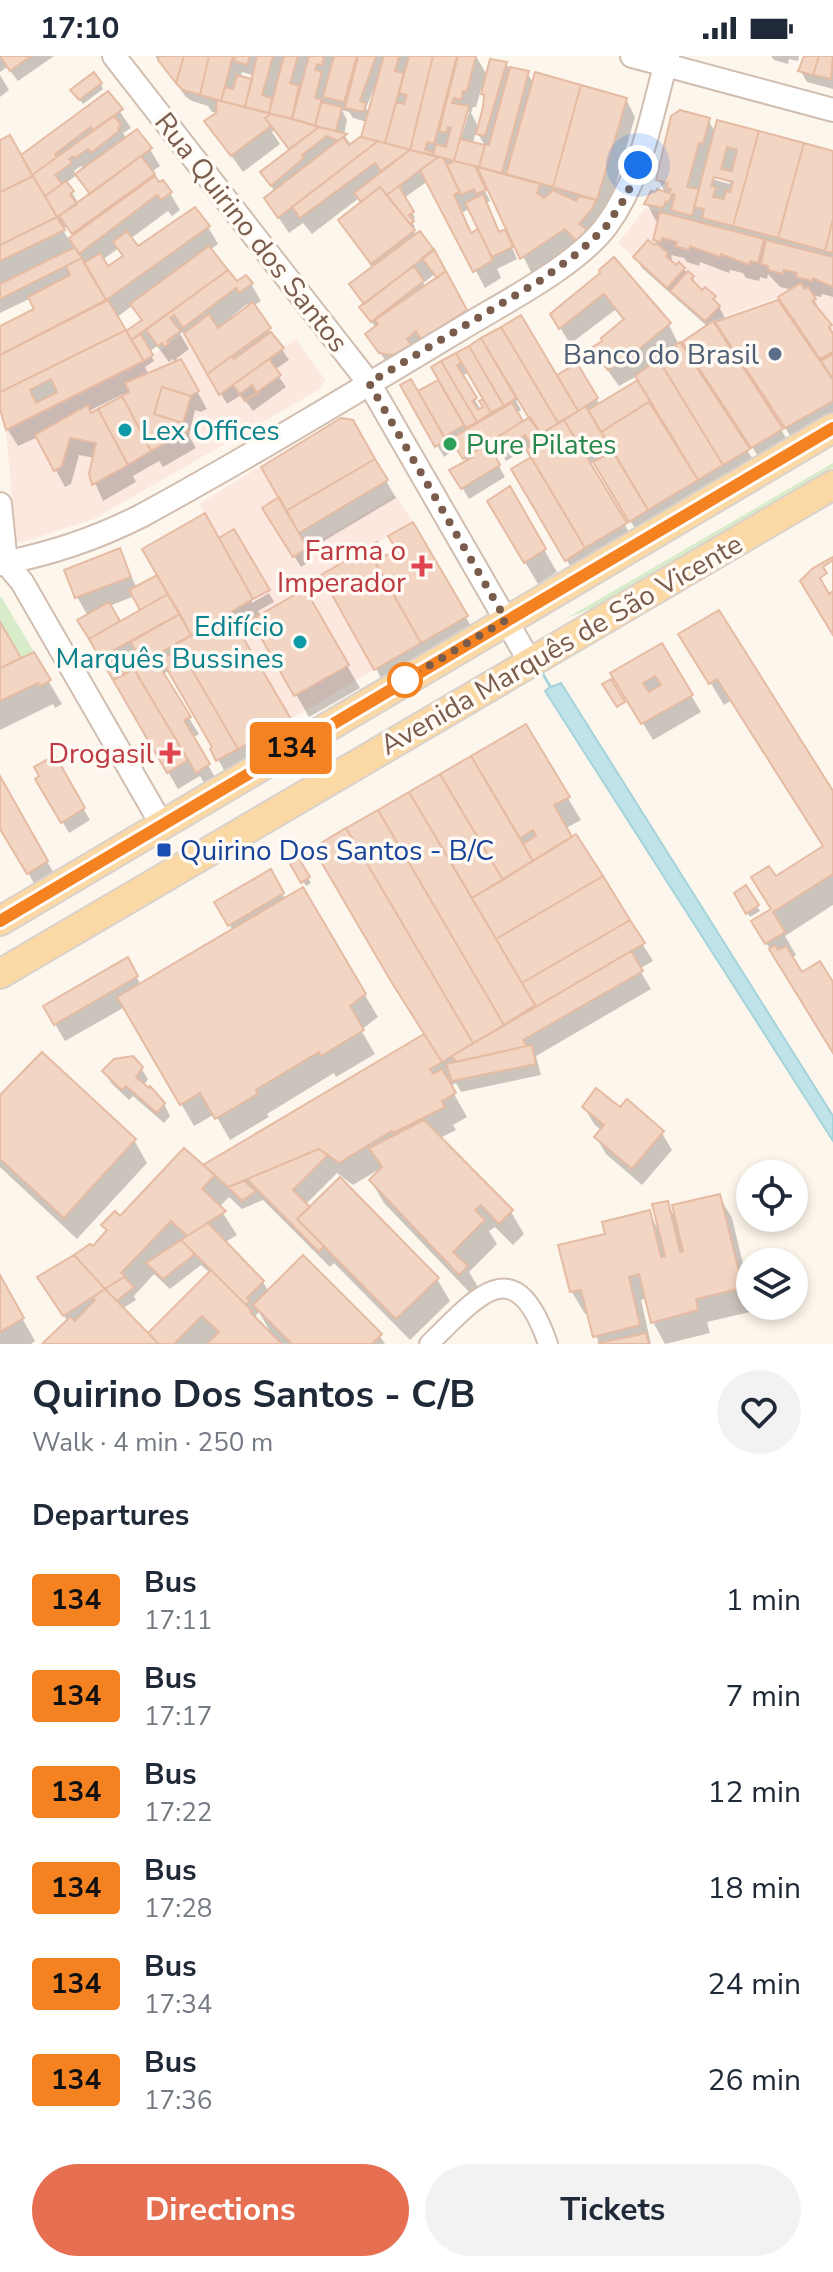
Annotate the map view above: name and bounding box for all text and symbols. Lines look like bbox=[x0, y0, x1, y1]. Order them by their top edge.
text: 17:10 bbox=[40, 8, 119, 49]
street label: Rua Quirino dos Santos bbox=[146, 105, 357, 360]
your location bbox=[618, 145, 658, 185]
place label: Banco do Brasil bbox=[563, 336, 760, 374]
marker: Banco do Brasil bbox=[766, 345, 784, 363]
place label: Lex Offices bbox=[141, 412, 280, 450]
marker: Lex Offices bbox=[116, 421, 134, 439]
place label: Pure Pilates bbox=[466, 426, 617, 464]
marker: Pure Pilates bbox=[441, 435, 459, 453]
street label: Avenida Marquês de São Vicente bbox=[373, 525, 750, 765]
place label: Farma o Imperador bbox=[277, 532, 406, 602]
marker: Farma o Imperador bbox=[413, 557, 431, 575]
place label: Edifício Marquês Bussines bbox=[55, 608, 284, 678]
marker: Edifício Marquês Bussines bbox=[291, 633, 309, 651]
unlabelled marker bbox=[388, 663, 422, 697]
line badge: 134 bbox=[245, 722, 337, 774]
text: 134 bbox=[266, 729, 316, 767]
place label: Drogasil bbox=[48, 735, 155, 773]
marker: Drogasil bbox=[161, 744, 179, 762]
place label: Quirino Dos Santos - B/C bbox=[180, 832, 494, 870]
marker: Quirino Dos Santos - B/C bbox=[155, 841, 173, 859]
map controls bbox=[736, 1160, 808, 1320]
button: locate bbox=[736, 1160, 808, 1232]
button: layers bbox=[736, 1248, 808, 1320]
text: Quirino Dos Santos - C/B bbox=[32, 1369, 476, 1420]
button: heart bbox=[717, 1370, 801, 1454]
text: Walk · 4 min · 250 m bbox=[32, 1425, 273, 1460]
text: Departures bbox=[32, 1495, 189, 1536]
text: Bus bbox=[144, 1562, 197, 1603]
text: 1 min bbox=[726, 1580, 801, 1621]
text: 134 bbox=[51, 1581, 101, 1619]
text: 17:11 bbox=[144, 1603, 212, 1638]
text: Bus bbox=[144, 1658, 197, 1699]
text: 7 min bbox=[726, 1676, 801, 1717]
text: 134 bbox=[51, 1677, 101, 1715]
text: 17:17 bbox=[144, 1699, 212, 1734]
text: Bus bbox=[144, 1754, 197, 1795]
text: 12 min bbox=[708, 1772, 801, 1813]
text: 134 bbox=[51, 1773, 101, 1811]
text: 17:22 bbox=[144, 1795, 212, 1830]
text: Bus bbox=[144, 1850, 197, 1891]
text: 18 min bbox=[708, 1868, 801, 1909]
text: 134 bbox=[51, 1869, 101, 1907]
text: 17:28 bbox=[144, 1891, 212, 1926]
text: Bus bbox=[144, 1946, 197, 1987]
text: 24 min bbox=[708, 1964, 801, 2005]
text: 134 bbox=[51, 1965, 101, 2003]
text: 17:34 bbox=[144, 1987, 212, 2022]
text: Bus bbox=[144, 2042, 197, 2083]
text: 26 min bbox=[708, 2060, 801, 2101]
text: 134 bbox=[51, 2061, 101, 2099]
text: 17:36 bbox=[144, 2083, 212, 2118]
button: Directions bbox=[32, 2164, 409, 2256]
button: Tickets bbox=[425, 2164, 801, 2256]

